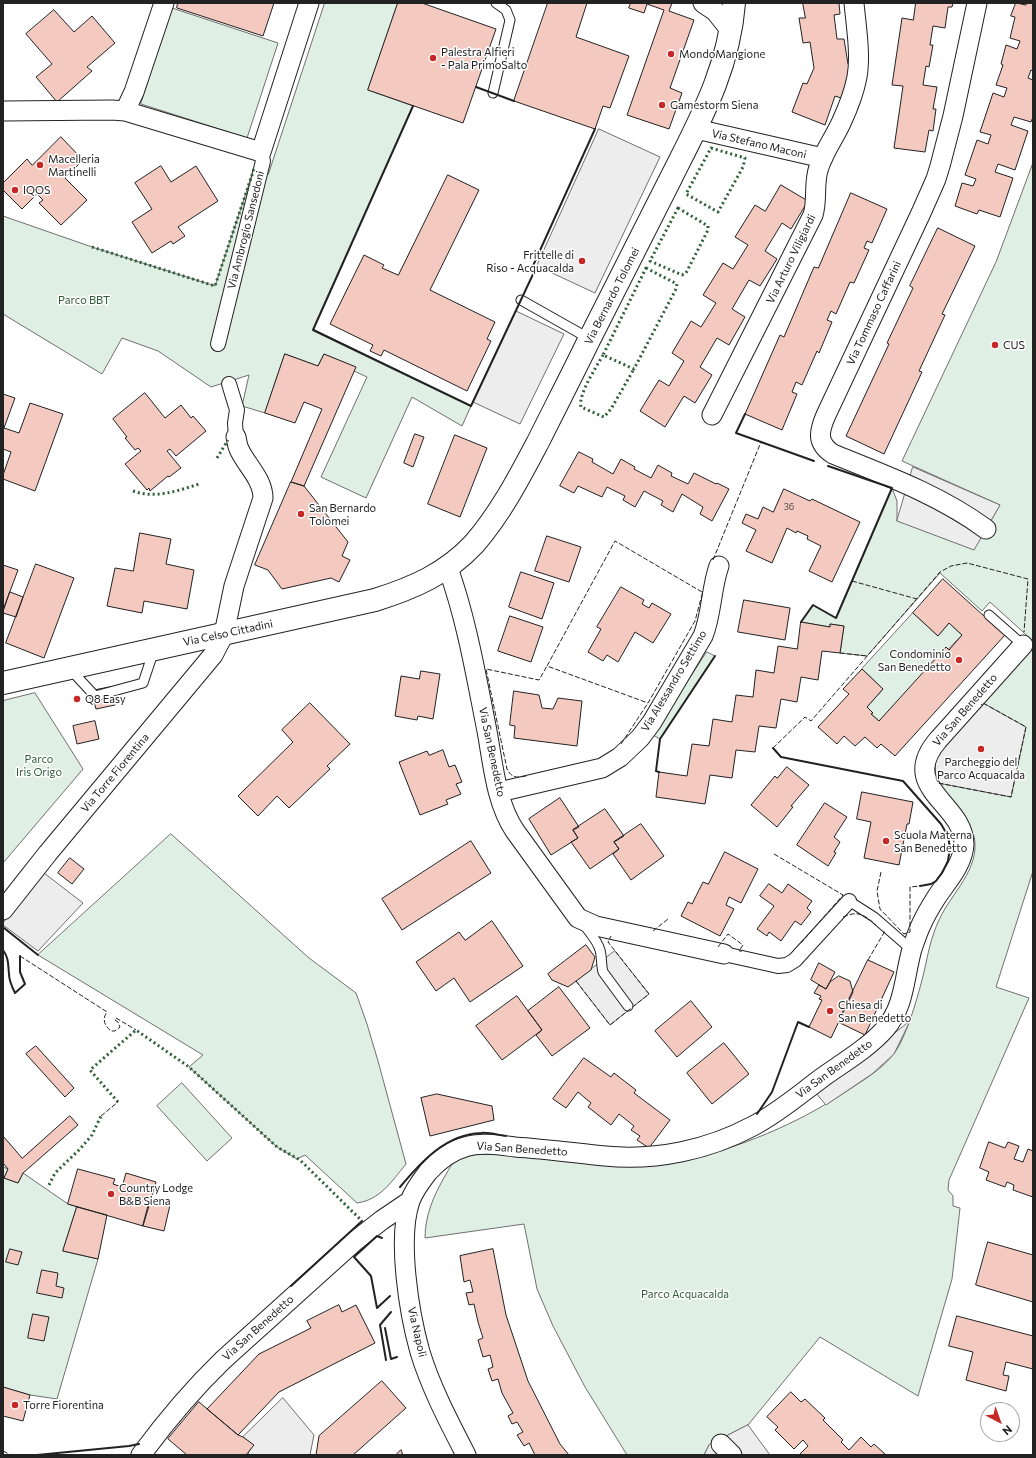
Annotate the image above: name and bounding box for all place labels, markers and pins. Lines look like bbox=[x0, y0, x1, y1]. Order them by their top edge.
place label: Palestra Alfieri - Pala PrimoSalto bbox=[441, 45, 527, 71]
place label: MondoMangione bbox=[679, 47, 765, 61]
marker: MondoMangione bbox=[666, 49, 676, 59]
marker: Palestra Alfieri - Pala PrimoSalto bbox=[428, 53, 438, 63]
place label: Gamestorm Siena bbox=[670, 98, 758, 112]
marker: Gamestorm Siena bbox=[657, 100, 667, 110]
place label: Macelleria Martinelli bbox=[48, 152, 100, 178]
marker: Macelleria Martinelli bbox=[35, 160, 45, 170]
place label: IQOS bbox=[23, 183, 50, 197]
marker: IQOS bbox=[10, 185, 20, 195]
place label: Frittelle di Riso - Acquacalda bbox=[486, 248, 574, 274]
marker: Frittelle di Riso - Acquacalda bbox=[577, 256, 587, 266]
place label: CUS bbox=[1003, 338, 1025, 352]
marker: CUS bbox=[990, 340, 1000, 350]
place label: San Bernardo Tolomei bbox=[309, 501, 376, 527]
marker: San Bernardo Tolomei bbox=[296, 509, 306, 519]
place label: Condominio San Benedetto bbox=[878, 647, 951, 673]
marker: Condominio San Benedetto bbox=[954, 655, 964, 665]
place label: Q8 Easy bbox=[85, 692, 126, 706]
marker: Q8 Easy bbox=[72, 694, 82, 704]
marker: Parcheggio del Parco Acquacalda bbox=[976, 744, 986, 754]
place label: Parcheggio del Parco Acquacalda bbox=[937, 755, 1025, 781]
place label: Scuola Materna San Benedetto bbox=[894, 828, 972, 854]
marker: Scuola Materna San Benedetto bbox=[881, 836, 891, 846]
place label: Chiesa di San Benedetto bbox=[838, 998, 911, 1024]
marker: Chiesa di San Benedetto bbox=[825, 1006, 835, 1016]
place label: Country Lodge B&B Siena bbox=[119, 1181, 193, 1207]
marker: Country Lodge B&B Siena bbox=[106, 1189, 116, 1199]
place label: Torre Fiorentina bbox=[23, 1398, 104, 1412]
marker: Torre Fiorentina bbox=[10, 1400, 20, 1410]

